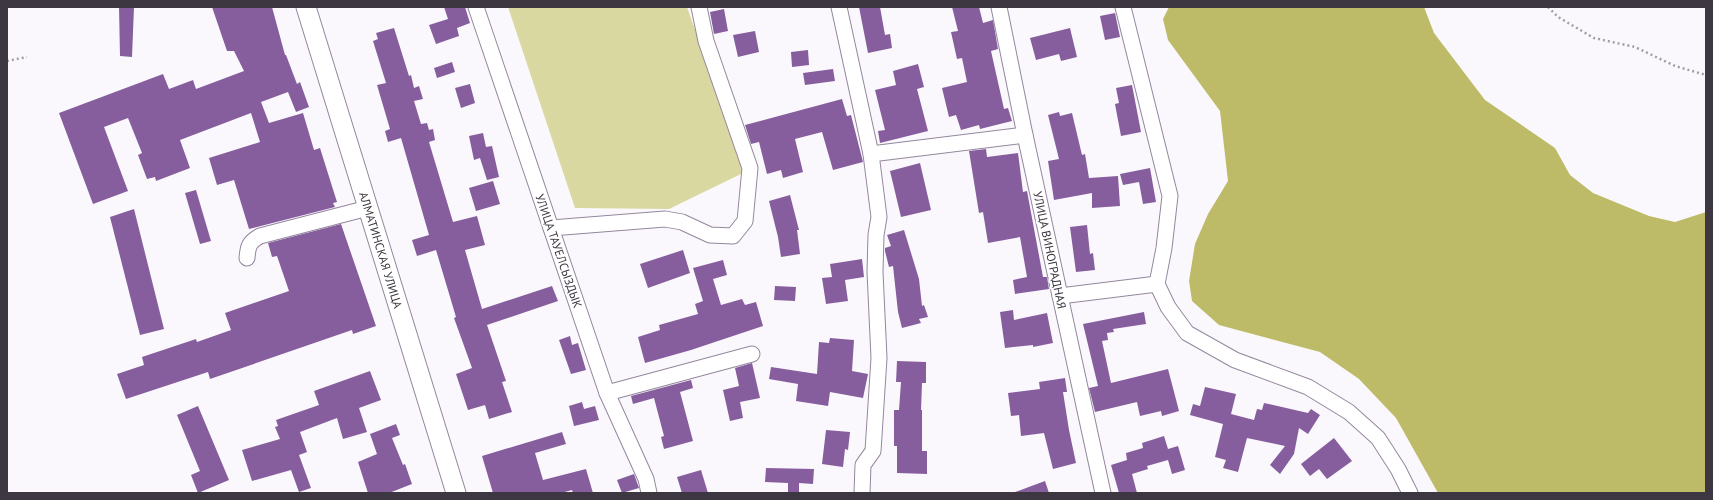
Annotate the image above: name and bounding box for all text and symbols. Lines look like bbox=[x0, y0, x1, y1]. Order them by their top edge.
street label: АЛМАТИНСКАЯ УЛИЦА bbox=[356, 190, 406, 310]
street label: УЛИЦА ВИНОГРАДНАЯ bbox=[1030, 190, 1070, 310]
street label: УЛИЦА ТАУЕЛСЫЗДЫК bbox=[532, 192, 586, 310]

